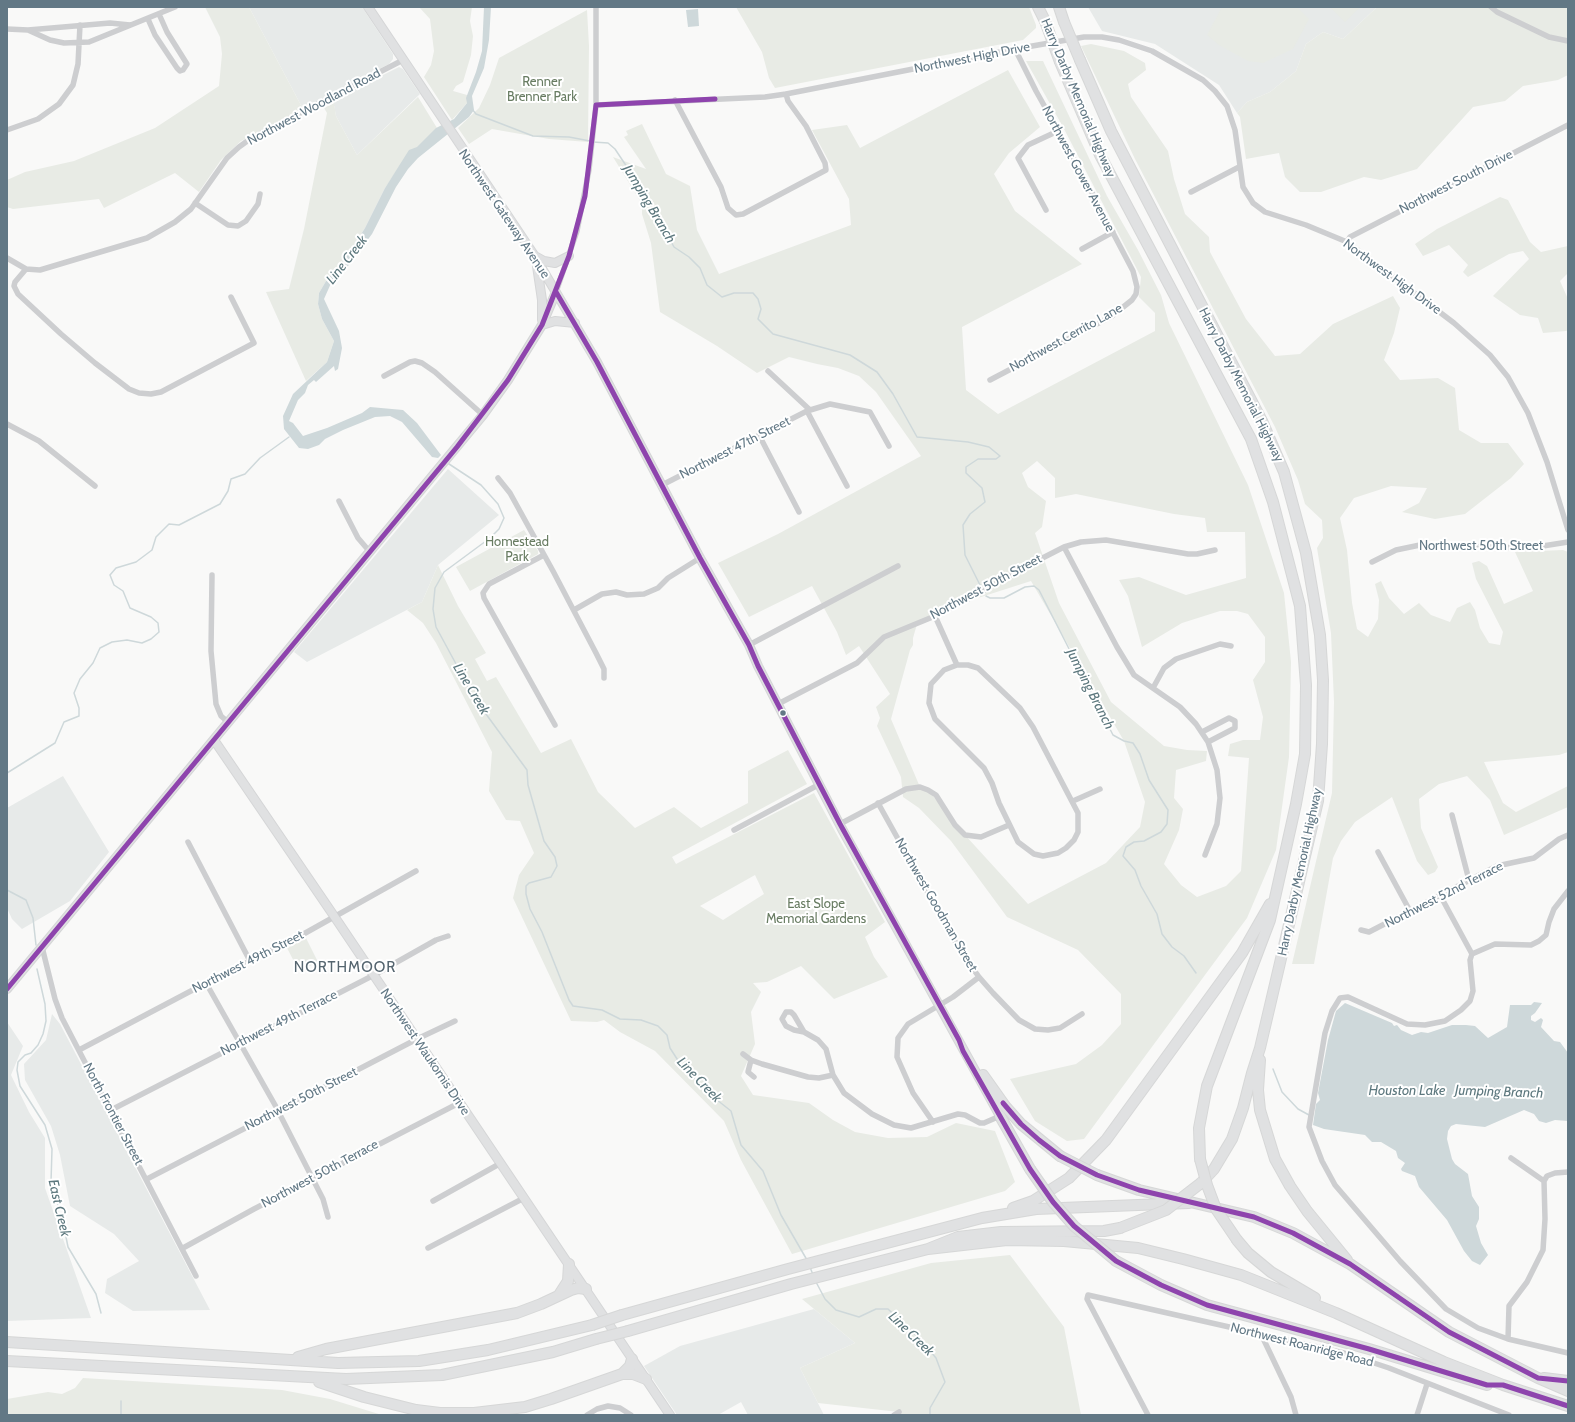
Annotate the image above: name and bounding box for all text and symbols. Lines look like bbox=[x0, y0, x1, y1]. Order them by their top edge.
street label: Harry Darby Memorial Highway bbox=[1037, 16, 1119, 180]
street label: Northwest High Drive bbox=[913, 39, 1031, 77]
street label: Northwest Woodland Road bbox=[245, 65, 383, 149]
park label: Renner Brenner Park bbox=[507, 74, 577, 105]
street label: Northwest Gower Avenue bbox=[1038, 103, 1118, 235]
street label: Northwest Gateway Avenue bbox=[455, 147, 553, 281]
street label: Northwest South Drive bbox=[1397, 147, 1515, 217]
water label: Jumping Branch bbox=[619, 162, 679, 246]
water label: Line Creek bbox=[323, 232, 371, 288]
street label: Northwest High Drive bbox=[1340, 236, 1444, 318]
street label: Northwest Cerrito Lane bbox=[1007, 300, 1125, 376]
street label: Harry Darby Memorial Highway bbox=[1195, 305, 1287, 465]
street label: Northwest 47th Street bbox=[677, 413, 793, 483]
park label: Homestead Park bbox=[485, 534, 549, 565]
street label: Northwest 50th Street bbox=[1419, 538, 1543, 554]
street label: Northwest 50th Street bbox=[928, 551, 1044, 623]
water label: Jumping Branch bbox=[1062, 646, 1118, 732]
water label: Line Creek bbox=[449, 660, 493, 718]
unlabelled marker bbox=[778, 708, 788, 718]
street label: Harry Darby Memorial Highway bbox=[1275, 787, 1325, 957]
street label: Northwest Goodman Street bbox=[891, 835, 981, 975]
street label: Northwest 52nd Terrace bbox=[1382, 858, 1506, 932]
park label: East Slope Memorial Gardens bbox=[766, 896, 866, 927]
street label: Northwest 49th Street bbox=[190, 927, 306, 997]
district label: NORTHMOOR bbox=[294, 959, 396, 977]
street label: Northwest Waukomis Drive bbox=[377, 986, 473, 1118]
street label: Northwest 49th Terrace bbox=[218, 987, 340, 1059]
water label: Line Creek bbox=[673, 1054, 725, 1106]
street label: North Frontier Street bbox=[80, 1060, 146, 1168]
street label: Northwest 50th Street bbox=[242, 1064, 360, 1134]
water label: Jumping Branch bbox=[1455, 1082, 1543, 1102]
water label: Houston Lake bbox=[1369, 1083, 1445, 1099]
street label: Northwest 50th Terrace bbox=[259, 1137, 381, 1211]
water label: East Creek bbox=[44, 1178, 74, 1238]
water label: Line Creek bbox=[885, 1308, 937, 1360]
street label: Northwest Roanridge Road bbox=[1229, 1320, 1375, 1370]

